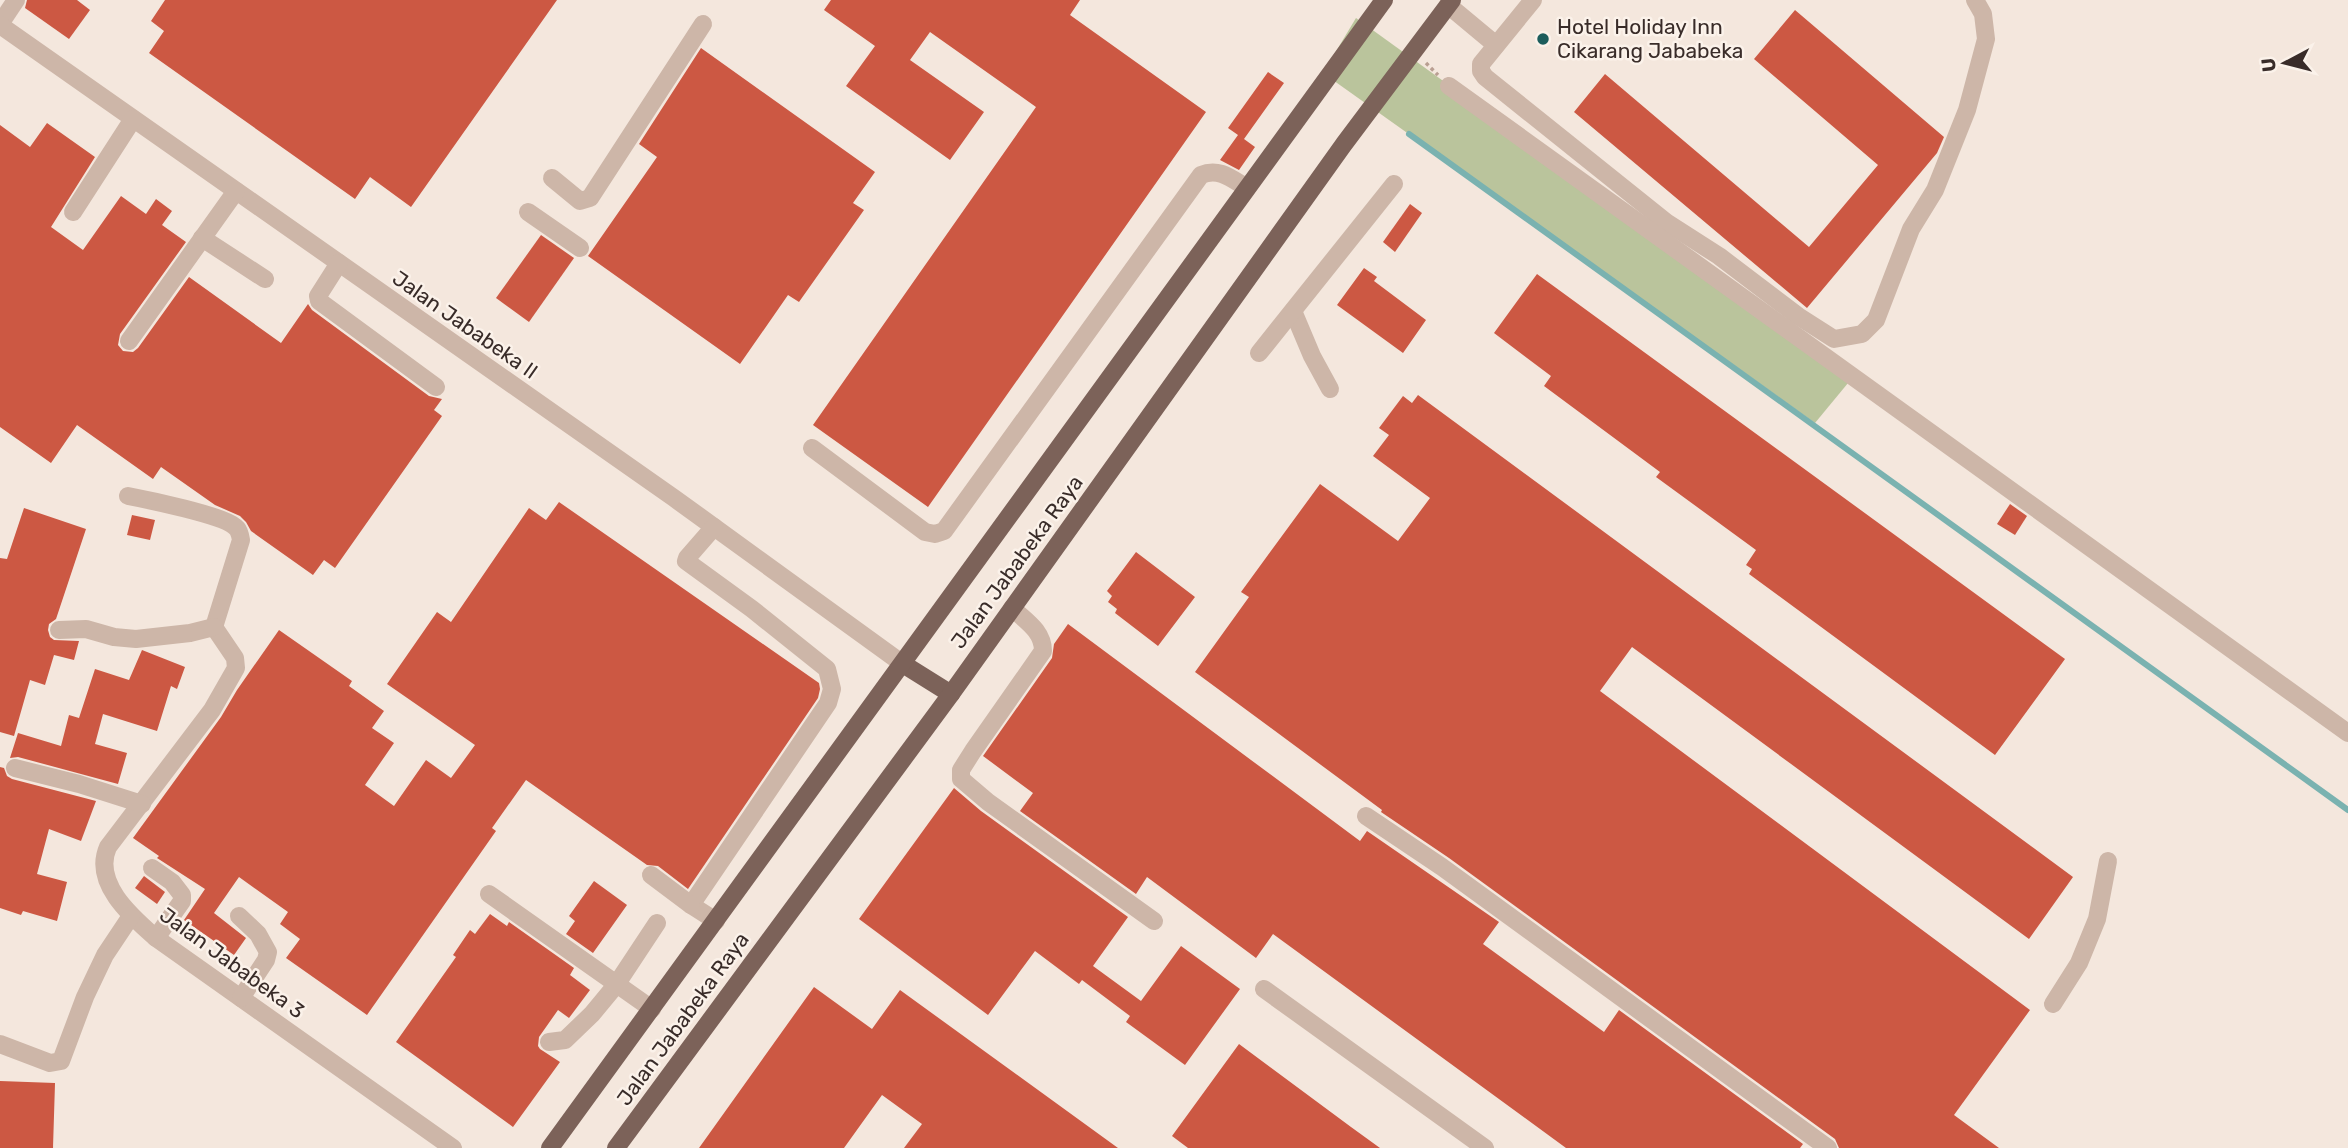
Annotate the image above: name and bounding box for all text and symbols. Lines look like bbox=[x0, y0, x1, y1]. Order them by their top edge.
place label: Hotel Holiday Inn Cikarang Jababeka bbox=[1557, 14, 1743, 63]
north arrow bbox=[2250, 28, 2320, 98]
marker: Hotel Holiday Inn Cikarang Jababeka bbox=[1535, 31, 1551, 47]
text: U bbox=[2256, 57, 2281, 73]
street label: Jalan Jababeka II bbox=[388, 265, 543, 384]
street label: Jalan Jababeka Raya bbox=[945, 470, 1088, 653]
street label: Jalan Jababeka 3 bbox=[155, 902, 309, 1023]
street label: Jalan Jababeka Raya bbox=[611, 927, 754, 1110]

